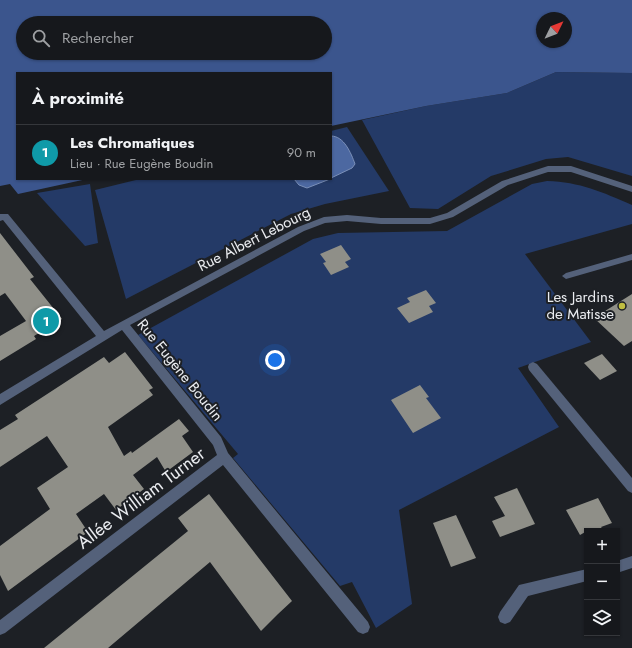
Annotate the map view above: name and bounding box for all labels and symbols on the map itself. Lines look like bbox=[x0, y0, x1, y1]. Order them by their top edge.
north arrow bbox=[536, 12, 572, 48]
street label: Rue Albert Lebourg bbox=[194, 201, 314, 277]
place label: Les Jardins de Matisse bbox=[547, 286, 614, 325]
marker: Les Jardins de Matisse bbox=[617, 301, 627, 311]
pin: 1 bbox=[33, 306, 59, 336]
street label: Rue Eugène Boudin bbox=[132, 314, 228, 426]
your location bbox=[265, 350, 285, 370]
street label: Allée William Turner bbox=[71, 440, 211, 555]

